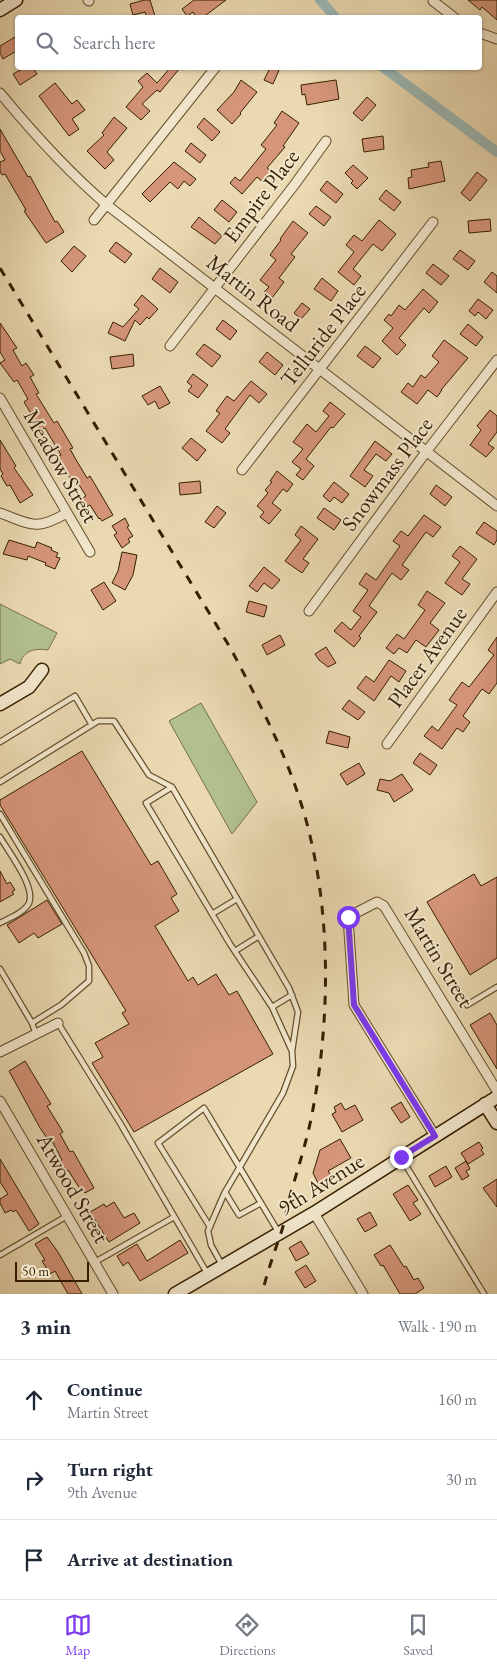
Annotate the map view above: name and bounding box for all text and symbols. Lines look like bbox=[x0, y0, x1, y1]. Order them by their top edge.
search box bbox=[15, 15, 482, 70]
icon: search bbox=[33, 29, 61, 57]
text: Search here bbox=[73, 30, 155, 55]
street label: Empire Place bbox=[216, 143, 306, 249]
street label: Martin Road bbox=[201, 248, 306, 339]
street label: Telluride Place bbox=[274, 277, 373, 393]
street label: Meadow Street bbox=[17, 404, 105, 528]
street label: Snowmass Place bbox=[335, 411, 440, 537]
street label: Placer Avenue bbox=[381, 600, 474, 713]
street label: Martin Street bbox=[398, 901, 480, 1013]
route start bbox=[337, 906, 360, 929]
street label: Atwood Street bbox=[29, 1127, 116, 1248]
street label: 9th Avenue bbox=[272, 1146, 370, 1222]
route end bbox=[390, 1146, 413, 1169]
scale bar bbox=[15, 1259, 89, 1282]
text: 50 m bbox=[22, 1262, 49, 1280]
text: 3 min bbox=[20, 1313, 71, 1340]
text: Walk · 190 m bbox=[398, 1316, 477, 1337]
text: Continue bbox=[67, 1377, 142, 1402]
icon: ahead bbox=[20, 1386, 48, 1414]
text: 160 m bbox=[438, 1389, 477, 1410]
text: Martin Street bbox=[67, 1402, 149, 1423]
text: Turn right bbox=[67, 1457, 153, 1482]
icon: right bbox=[20, 1466, 48, 1494]
text: 30 m bbox=[446, 1469, 477, 1490]
text: 9th Avenue bbox=[67, 1482, 137, 1503]
icon: arrive bbox=[20, 1546, 48, 1574]
text: Arrive at destination bbox=[67, 1547, 233, 1572]
tab: Map bbox=[64, 1611, 92, 1659]
tab: Directions bbox=[219, 1611, 276, 1659]
tab: Saved bbox=[403, 1611, 433, 1659]

